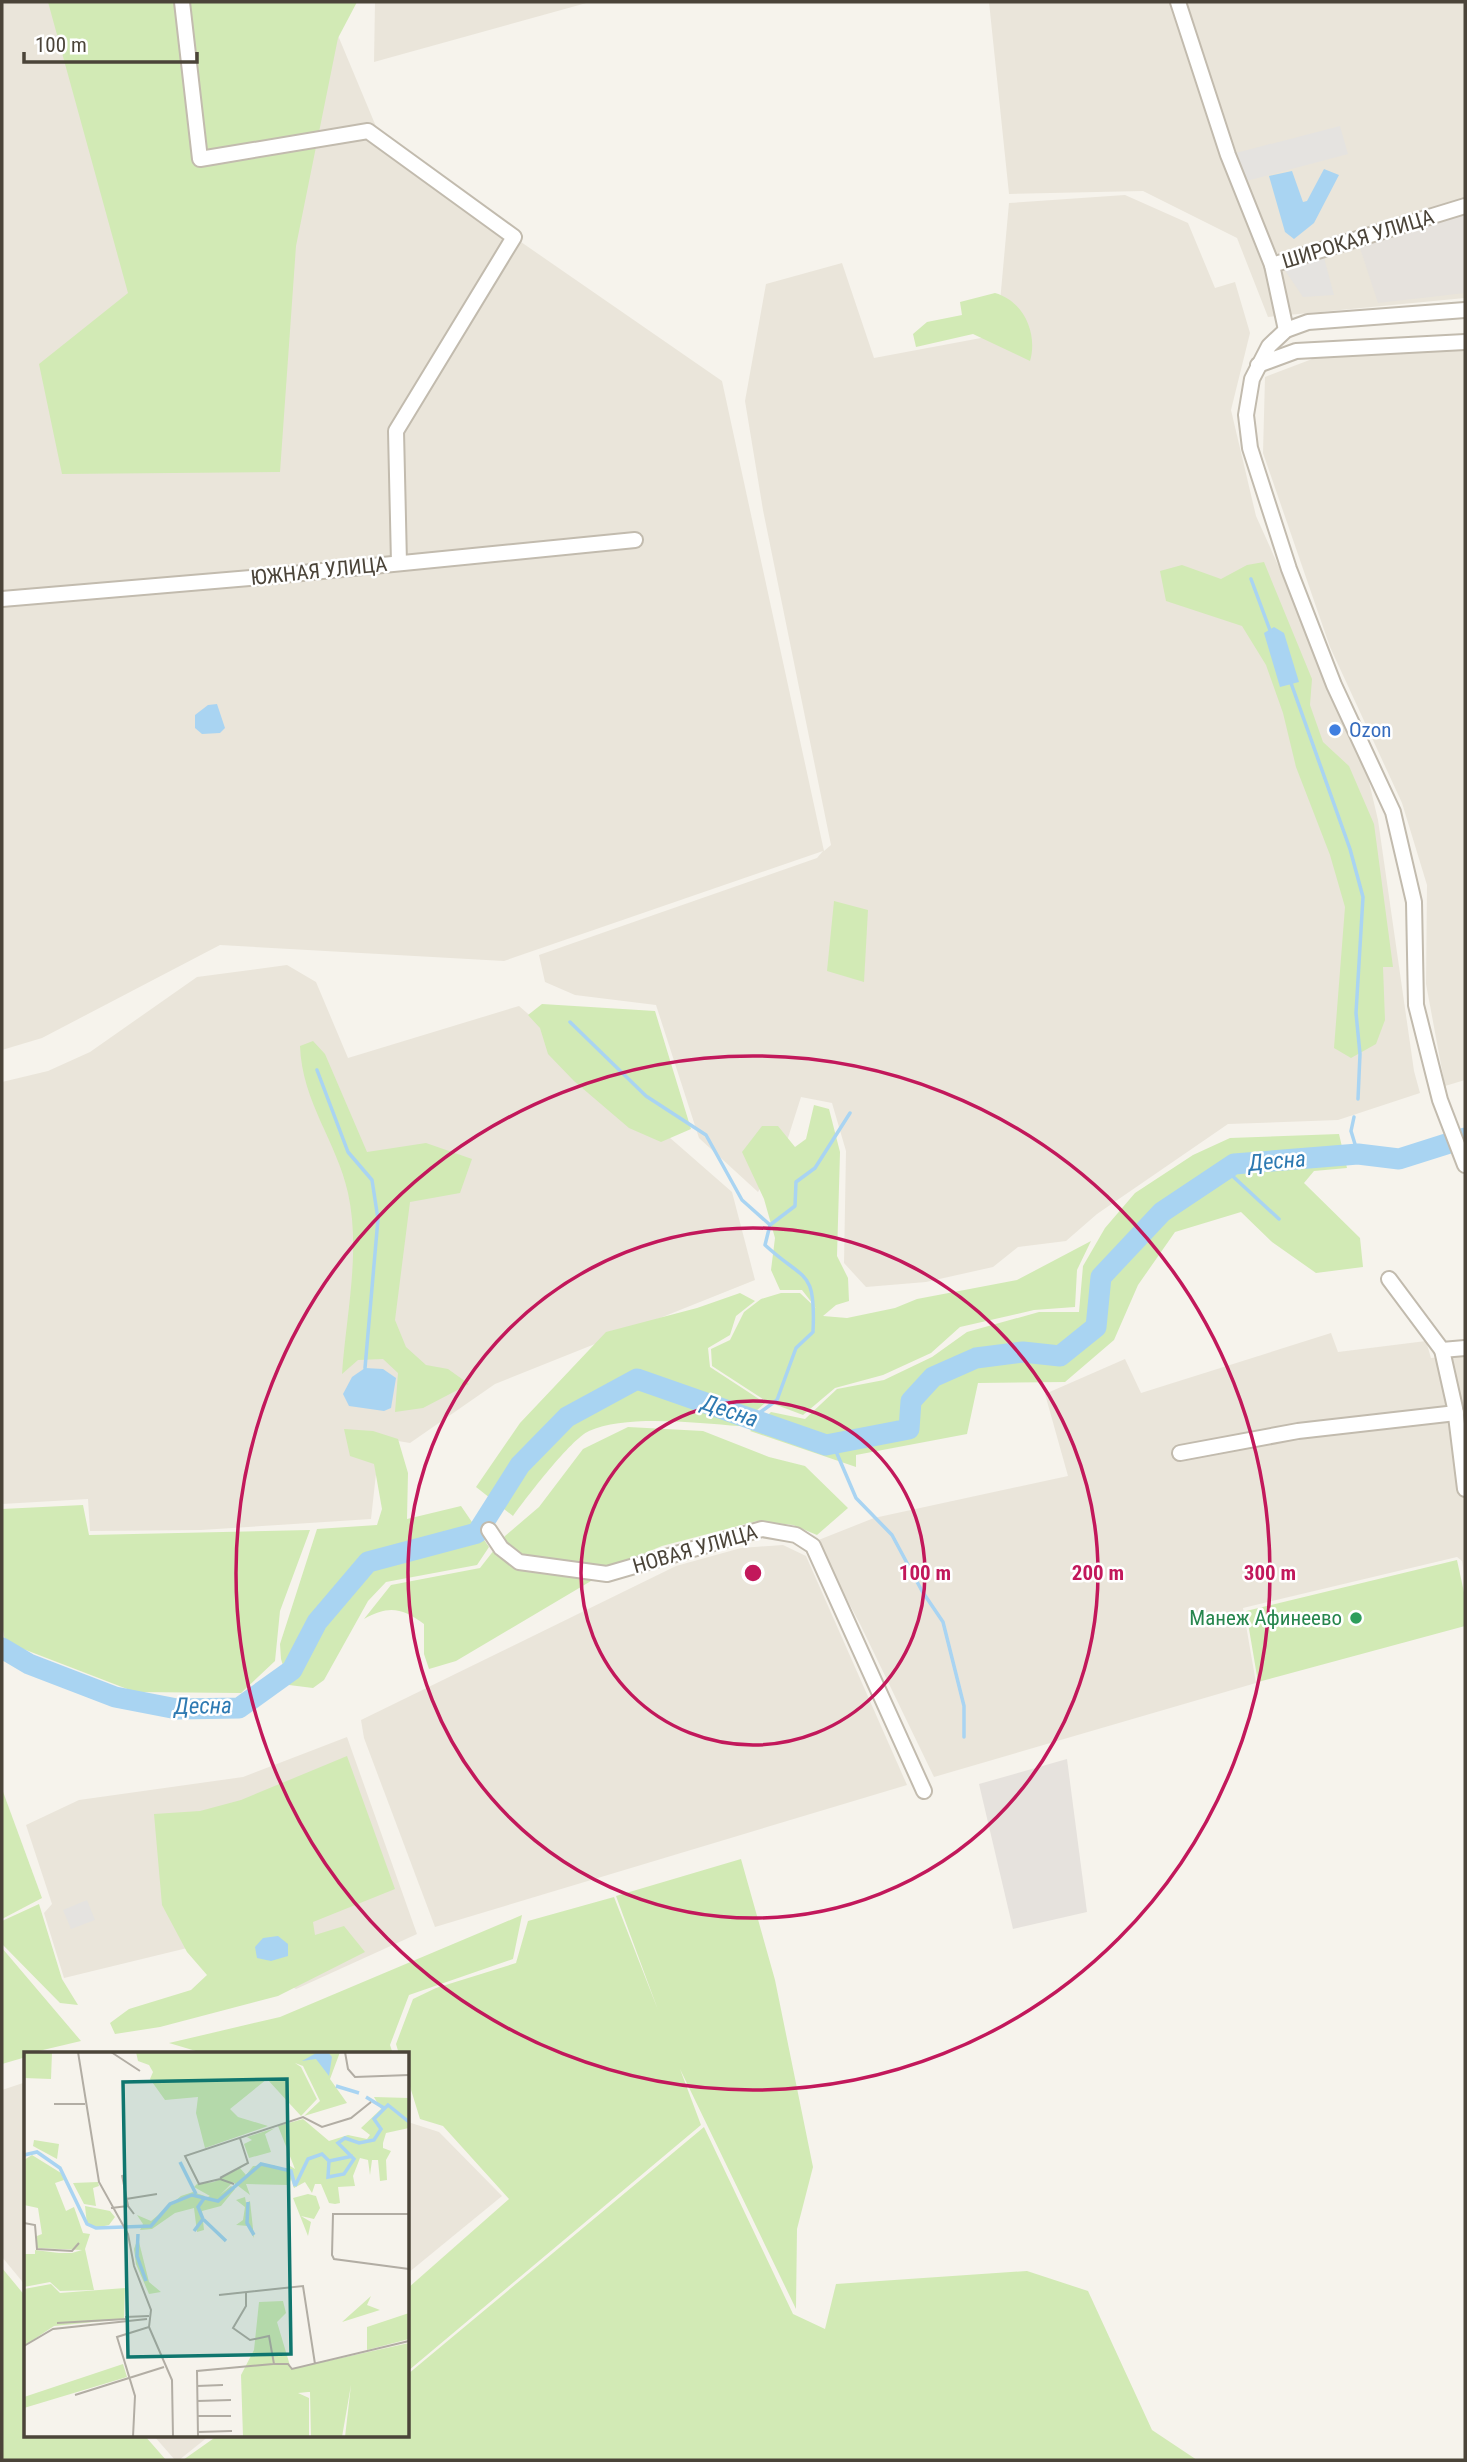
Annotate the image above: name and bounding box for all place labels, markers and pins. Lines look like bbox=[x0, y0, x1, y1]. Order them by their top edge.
place label: Ozon bbox=[1349, 718, 1391, 742]
marker: Ozon bbox=[1327, 722, 1343, 738]
centre of rings bbox=[741, 1561, 765, 1585]
place label: Манеж Афинеево bbox=[1189, 1606, 1342, 1630]
marker: Манеж Афинеево bbox=[1348, 1610, 1364, 1626]

